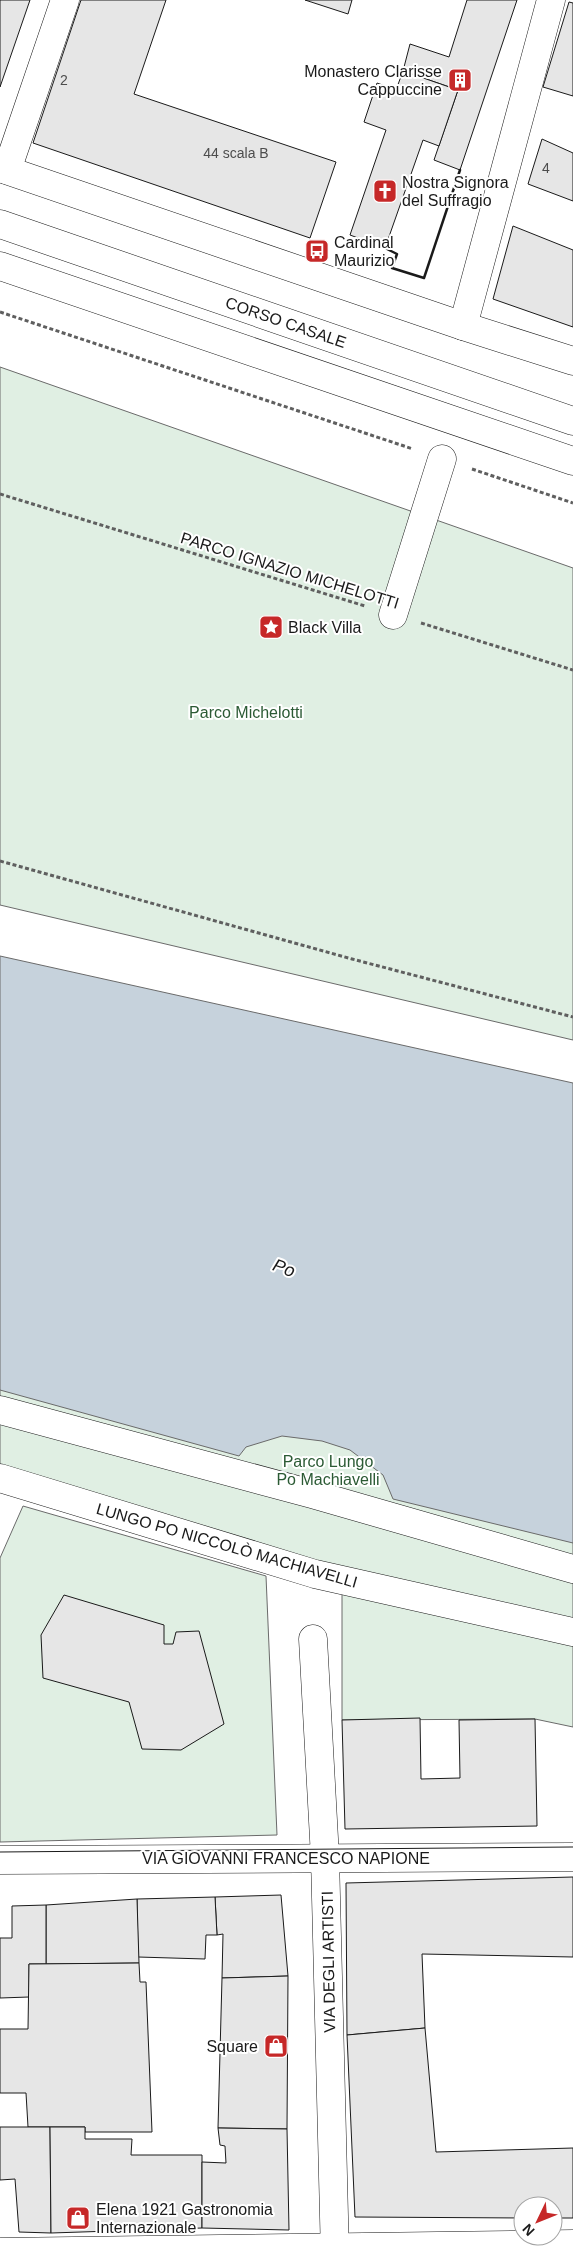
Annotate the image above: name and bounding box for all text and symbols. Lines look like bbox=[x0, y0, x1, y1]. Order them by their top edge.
place label: Monastero Clarisse Cappuccine bbox=[304, 63, 442, 98]
building icon: Monastero Clarisse Cappuccine bbox=[447, 67, 473, 93]
house number: 2 bbox=[60, 72, 68, 88]
house number: 44 scala B bbox=[203, 145, 269, 161]
house number: 4 bbox=[542, 160, 550, 176]
place label: Nostra Signora del Suffragio bbox=[402, 174, 509, 209]
church icon: Nostra Signora del Suffragio bbox=[372, 178, 398, 204]
place label: Cardinal Maurizio bbox=[334, 234, 395, 269]
bus stop icon: Cardinal Maurizio bbox=[304, 238, 330, 264]
street label: CORSO CASALE bbox=[223, 294, 348, 351]
street label: PARCO IGNAZIO MICHELOTTI bbox=[179, 529, 401, 612]
place icon: Black Villa bbox=[258, 614, 284, 640]
place label: Black Villa bbox=[288, 619, 362, 636]
park label: Parco Michelotti bbox=[189, 704, 303, 721]
water label: Po bbox=[270, 1255, 298, 1281]
park label: Parco Lungo Po Machiavelli bbox=[276, 1453, 380, 1488]
street label: LUNGO PO NICCOLÒ MACHIAVELLI bbox=[94, 1499, 360, 1591]
street label: VIA GIOVANNI FRANCESCO NAPIONE bbox=[142, 1850, 430, 1867]
street label: VIA DEGLI ARTISTI bbox=[319, 1891, 338, 2033]
shop icon: Square bbox=[263, 2033, 289, 2059]
place label: Square bbox=[206, 2038, 258, 2055]
north arrow bbox=[513, 2196, 563, 2246]
place label: Elena 1921 Gastronomia Internazionale bbox=[96, 2201, 273, 2236]
shop icon: Elena 1921 Gastronomia Internazionale bbox=[65, 2205, 91, 2231]
text: N bbox=[519, 2221, 538, 2239]

